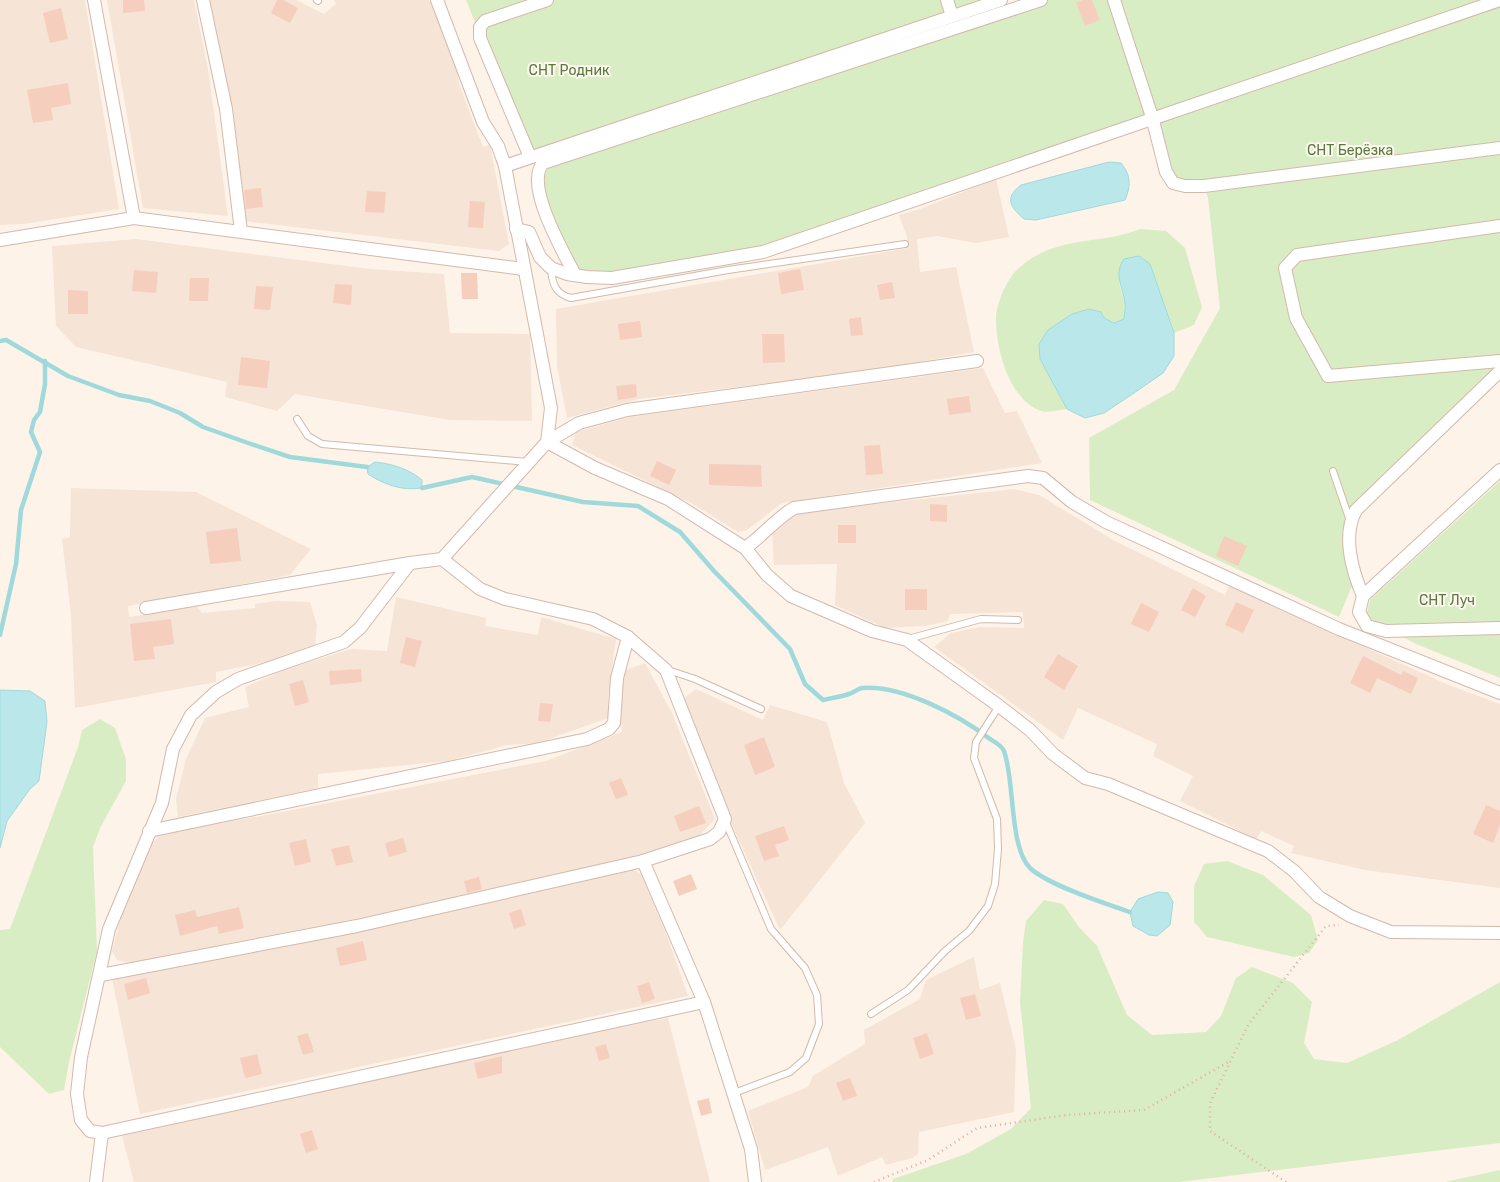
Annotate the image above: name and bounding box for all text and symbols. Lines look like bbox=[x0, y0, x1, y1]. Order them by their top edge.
park label: СНТ Родник bbox=[529, 62, 610, 79]
park label: СНТ Берёзка bbox=[1307, 142, 1393, 159]
park label: СНТ Луч bbox=[1419, 592, 1475, 609]

